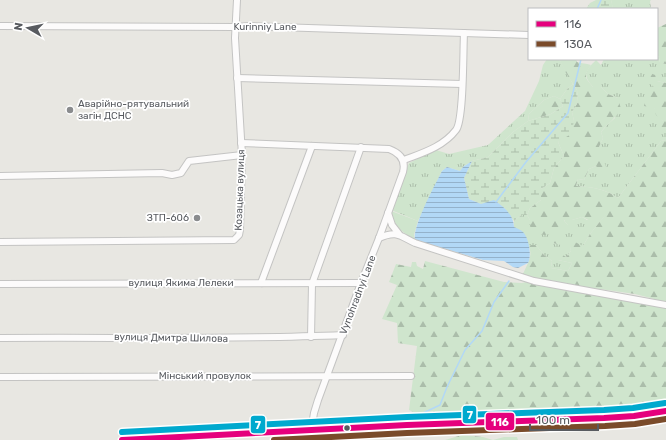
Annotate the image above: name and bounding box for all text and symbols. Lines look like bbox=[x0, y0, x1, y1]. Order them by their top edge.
north arrow bbox=[8, 8, 48, 48]
legend bbox=[528, 8, 658, 60]
text: 116 bbox=[564, 17, 582, 31]
street label: Kurinniy Lane bbox=[233, 21, 297, 33]
text: N bbox=[12, 22, 26, 31]
text: 130А bbox=[564, 37, 592, 51]
place label: Аварійно-рятувальний загін ДСНС bbox=[78, 98, 189, 122]
marker: Аварійно-рятувальний загін ДСНС bbox=[65, 105, 75, 115]
street label: Козацька вулиця bbox=[233, 149, 247, 231]
place label: ЗТП-606 bbox=[147, 212, 189, 224]
marker: ЗТП-606 bbox=[192, 213, 202, 223]
street label: Vynohradnyi Lane bbox=[337, 253, 379, 336]
street label: вулиця Якима Лелеки bbox=[128, 277, 234, 289]
street label: вулиця Дмитра Шилова bbox=[114, 331, 228, 345]
street label: Мінський провулок bbox=[159, 370, 252, 382]
line badge: 7 bbox=[462, 405, 477, 424]
scale bar bbox=[530, 406, 598, 432]
text: 7 bbox=[467, 409, 474, 422]
line badge: 116 bbox=[485, 412, 515, 431]
text: 100 m bbox=[536, 413, 570, 427]
line badge: 7 bbox=[250, 415, 266, 434]
text: 116 bbox=[491, 416, 509, 429]
text: 7 bbox=[255, 419, 262, 432]
unlabelled marker bbox=[342, 423, 352, 433]

